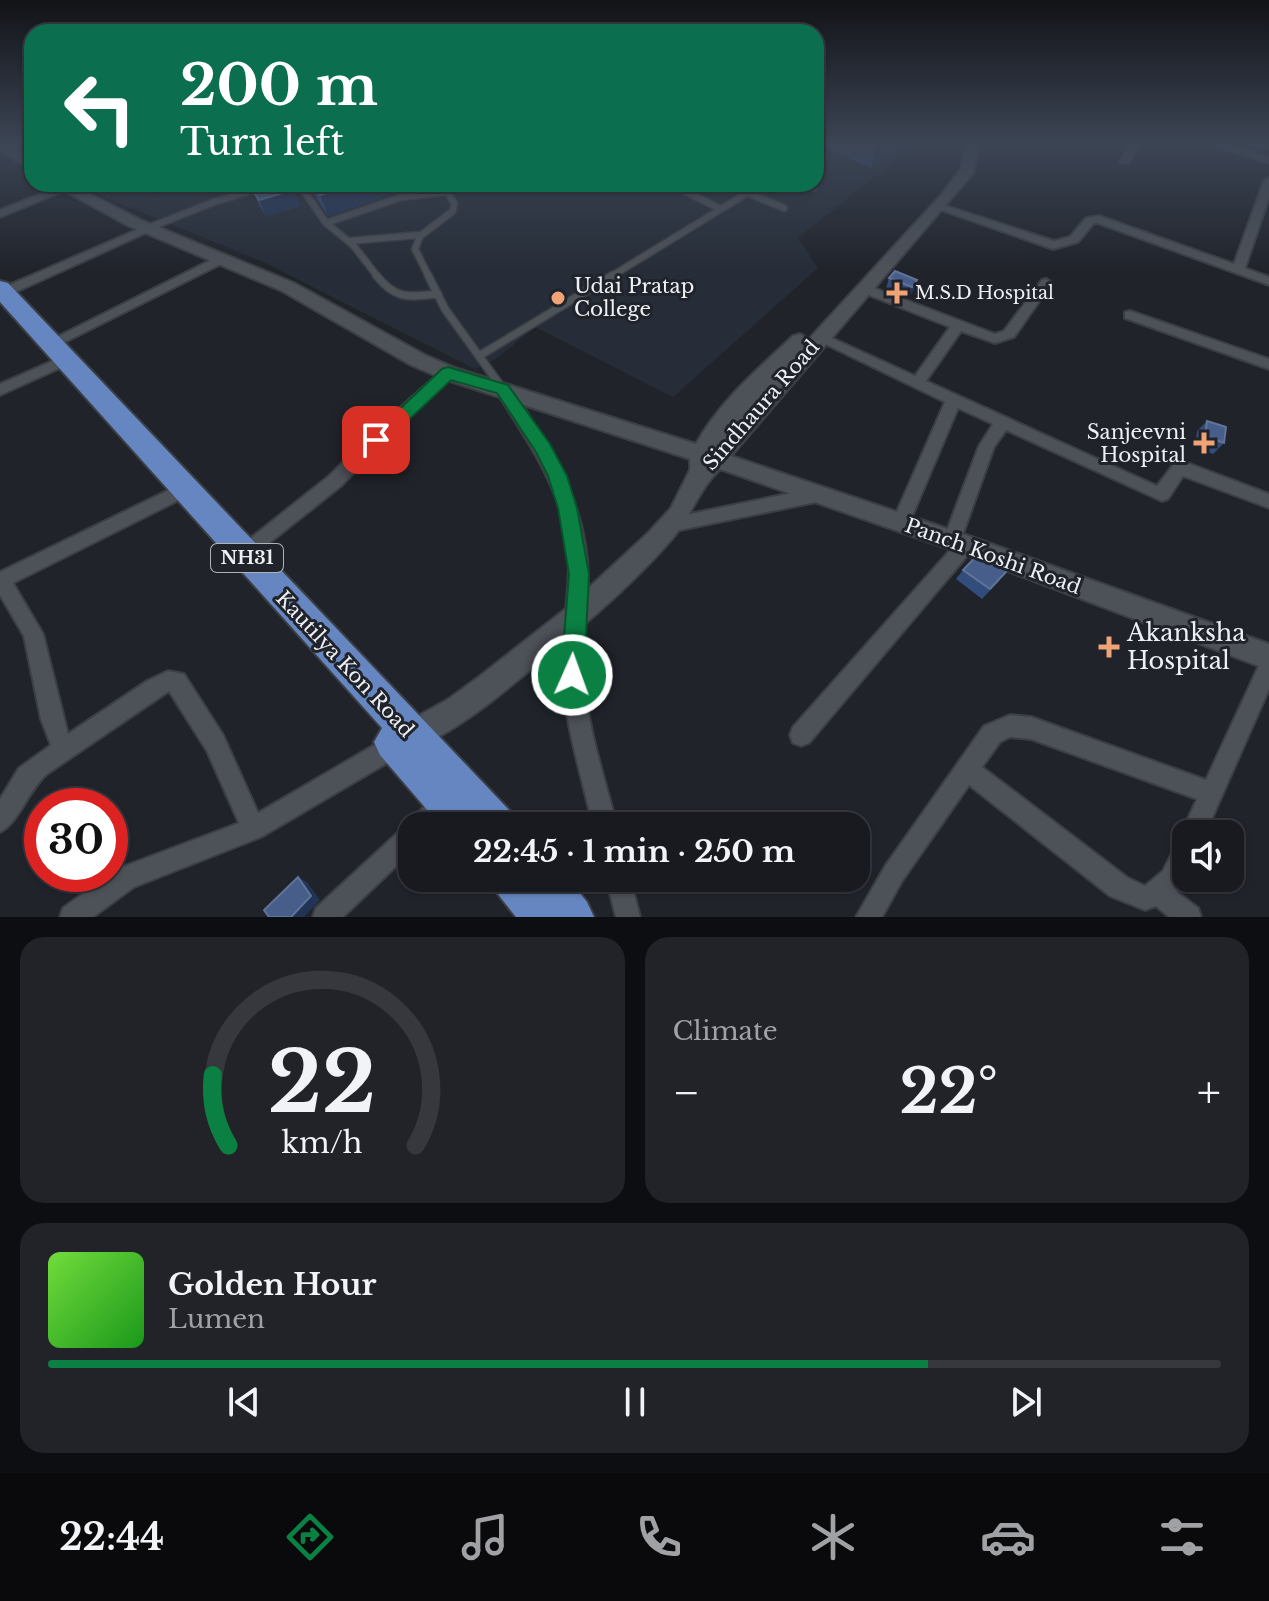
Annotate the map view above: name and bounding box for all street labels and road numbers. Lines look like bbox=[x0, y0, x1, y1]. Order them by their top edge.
street label: Sindhaura Road bbox=[698, 335, 824, 475]
street label: Panch Koshi Road bbox=[902, 513, 1084, 599]
road number: NH31 bbox=[211, 544, 283, 572]
street label: Kautilya Kon Road bbox=[271, 586, 419, 742]

